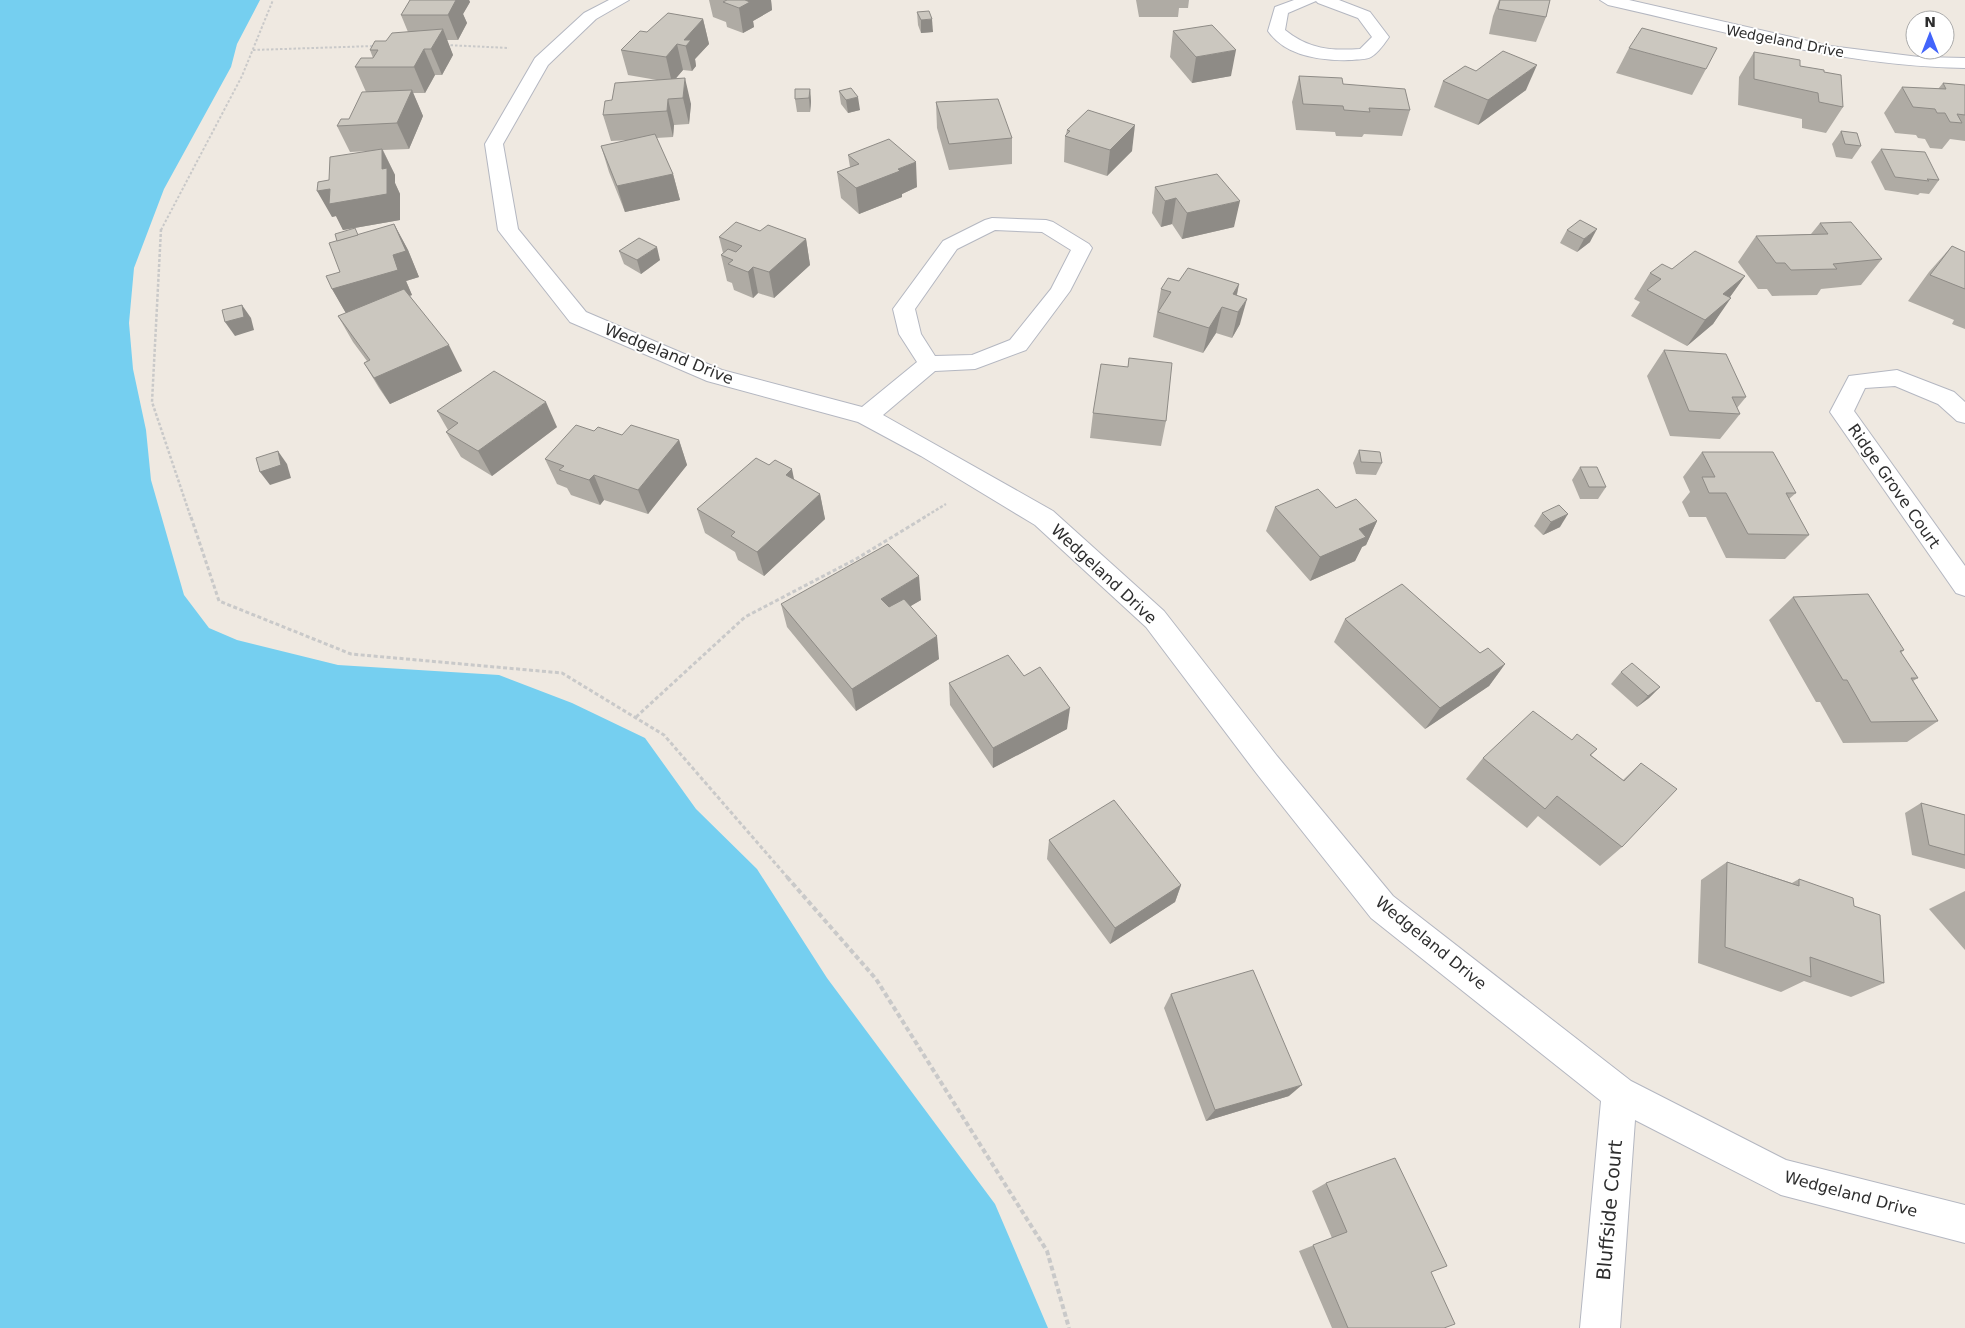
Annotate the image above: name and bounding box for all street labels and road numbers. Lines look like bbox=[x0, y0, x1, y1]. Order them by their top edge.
street label: Wedgeland Drive bbox=[1725, 22, 1845, 60]
street label: Wedgeland Drive bbox=[602, 319, 736, 389]
street label: Ridge Grove Court bbox=[1844, 420, 1944, 552]
street label: Wedgeland Drive bbox=[1047, 520, 1161, 628]
street label: Wedgeland Drive bbox=[1372, 892, 1490, 994]
street label: Bluffside Court bbox=[1592, 1139, 1626, 1281]
street label: Wedgeland Drive bbox=[1782, 1167, 1920, 1221]

